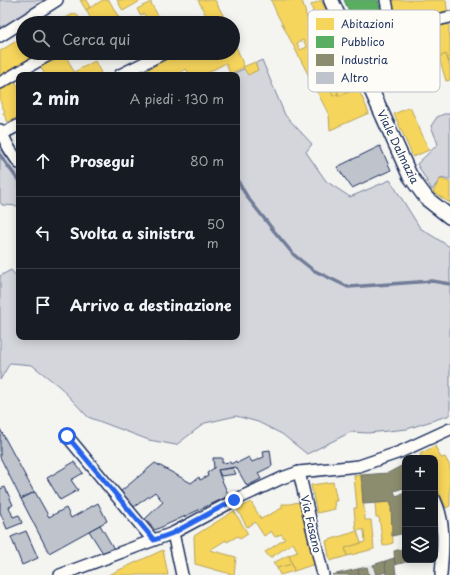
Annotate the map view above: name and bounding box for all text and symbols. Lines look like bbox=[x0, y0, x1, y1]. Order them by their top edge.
legend bbox=[308, 10, 440, 92]
text: Abitazioni bbox=[341, 15, 394, 32]
search box bbox=[16, 16, 240, 60]
icon: search bbox=[30, 27, 52, 49]
text: Cerca qui bbox=[62, 27, 130, 50]
text: Pubblico bbox=[341, 33, 385, 50]
text: Industria bbox=[341, 51, 388, 68]
text: Altro bbox=[341, 69, 368, 86]
text: 2 min bbox=[32, 85, 79, 111]
text: A piedi · 130 m bbox=[130, 89, 224, 108]
street label: Viale Dalmazia bbox=[373, 107, 424, 187]
text: Prosegui bbox=[70, 149, 134, 172]
icon: ahead bbox=[32, 150, 54, 172]
text: 80 m bbox=[190, 151, 224, 170]
text: 50 m bbox=[207, 214, 225, 252]
text: Svolta a sinistra bbox=[70, 221, 195, 244]
icon: left bbox=[32, 222, 54, 244]
text: Arrivo a destinazione bbox=[70, 293, 232, 316]
icon: arrive bbox=[32, 294, 54, 316]
route start bbox=[58, 427, 76, 445]
map controls bbox=[402, 455, 438, 563]
button: + bbox=[402, 455, 438, 491]
route end bbox=[225, 491, 243, 509]
button: − bbox=[402, 491, 438, 527]
street label: Via Fasano bbox=[297, 493, 326, 554]
button: layers bbox=[402, 527, 438, 563]

